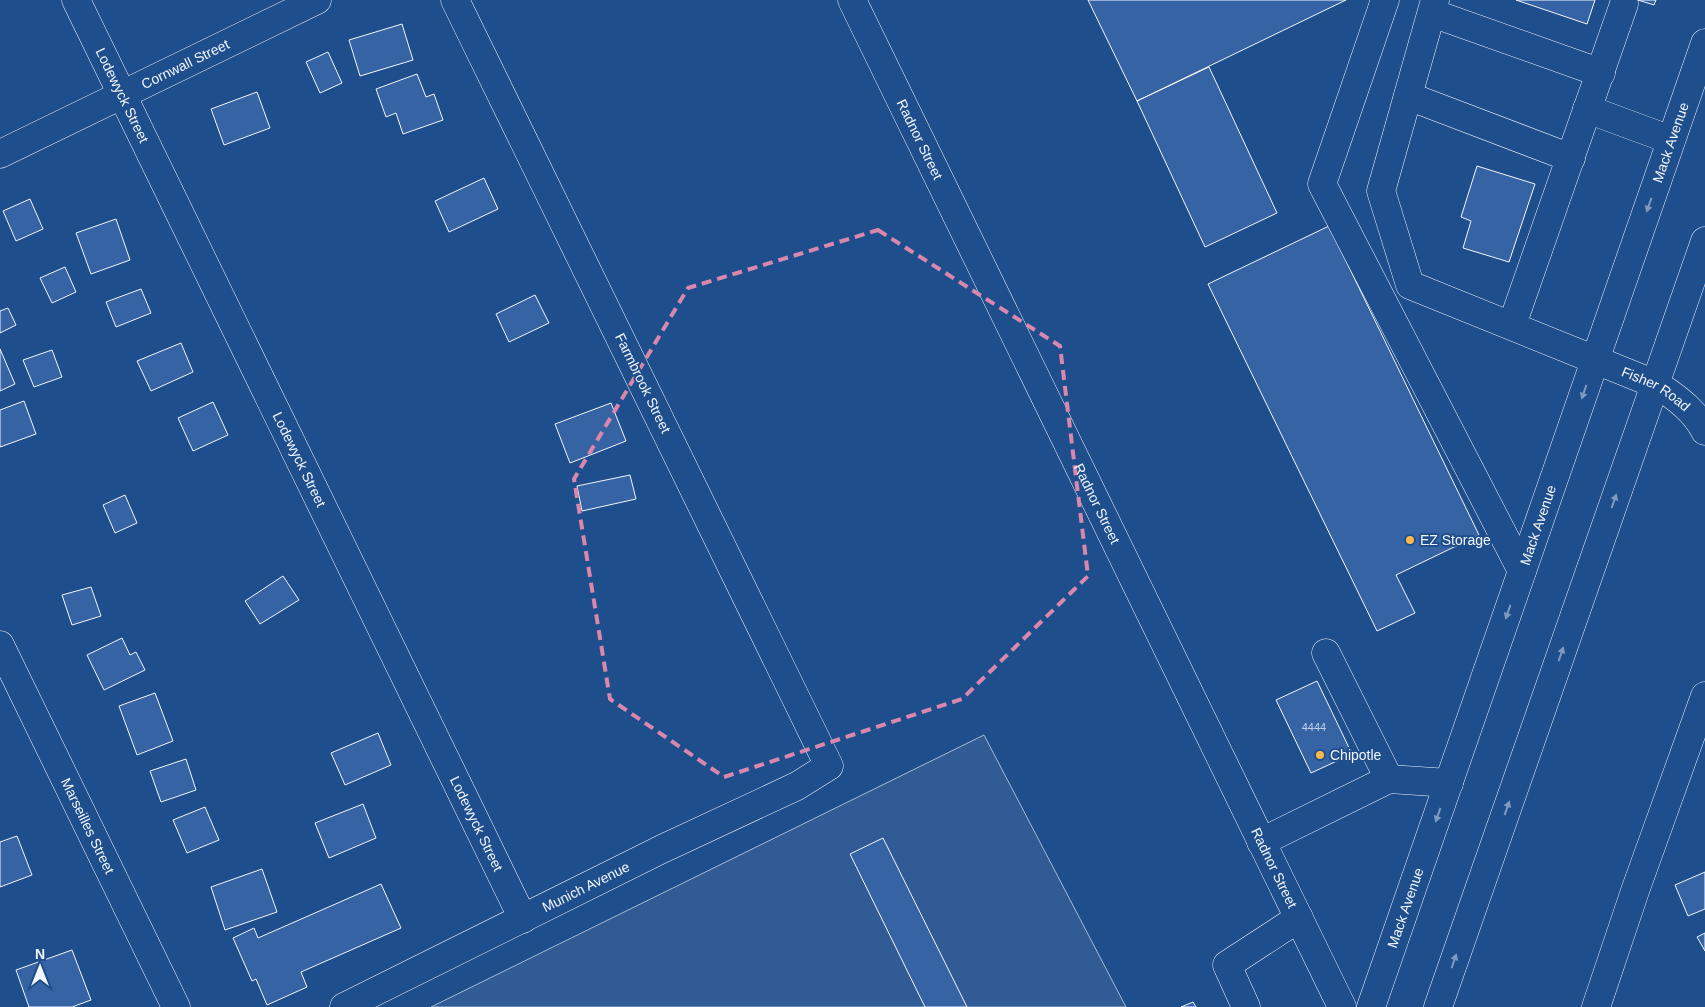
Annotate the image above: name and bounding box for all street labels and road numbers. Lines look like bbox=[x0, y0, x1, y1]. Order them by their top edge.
street label: Cornwall Street bbox=[139, 36, 232, 92]
street label: Lodewyck Street bbox=[93, 45, 152, 145]
street label: Radnor Street bbox=[894, 97, 946, 182]
street label: Mack Avenue bbox=[1649, 100, 1692, 185]
street label: Farmbrook Street bbox=[612, 331, 674, 436]
street label: Fisher Road bbox=[1619, 363, 1693, 414]
street label: Lodewyck Street bbox=[270, 409, 329, 510]
street label: Radnor Street bbox=[1071, 461, 1123, 546]
street label: Mack Avenue bbox=[1517, 483, 1559, 567]
street label: Lodewyck Street bbox=[447, 774, 507, 874]
street label: Marseilles Street bbox=[58, 775, 118, 876]
street label: Radnor Street bbox=[1248, 825, 1301, 911]
street label: Munich Avenue bbox=[539, 858, 632, 915]
street label: Mack Avenue bbox=[1384, 865, 1427, 950]

